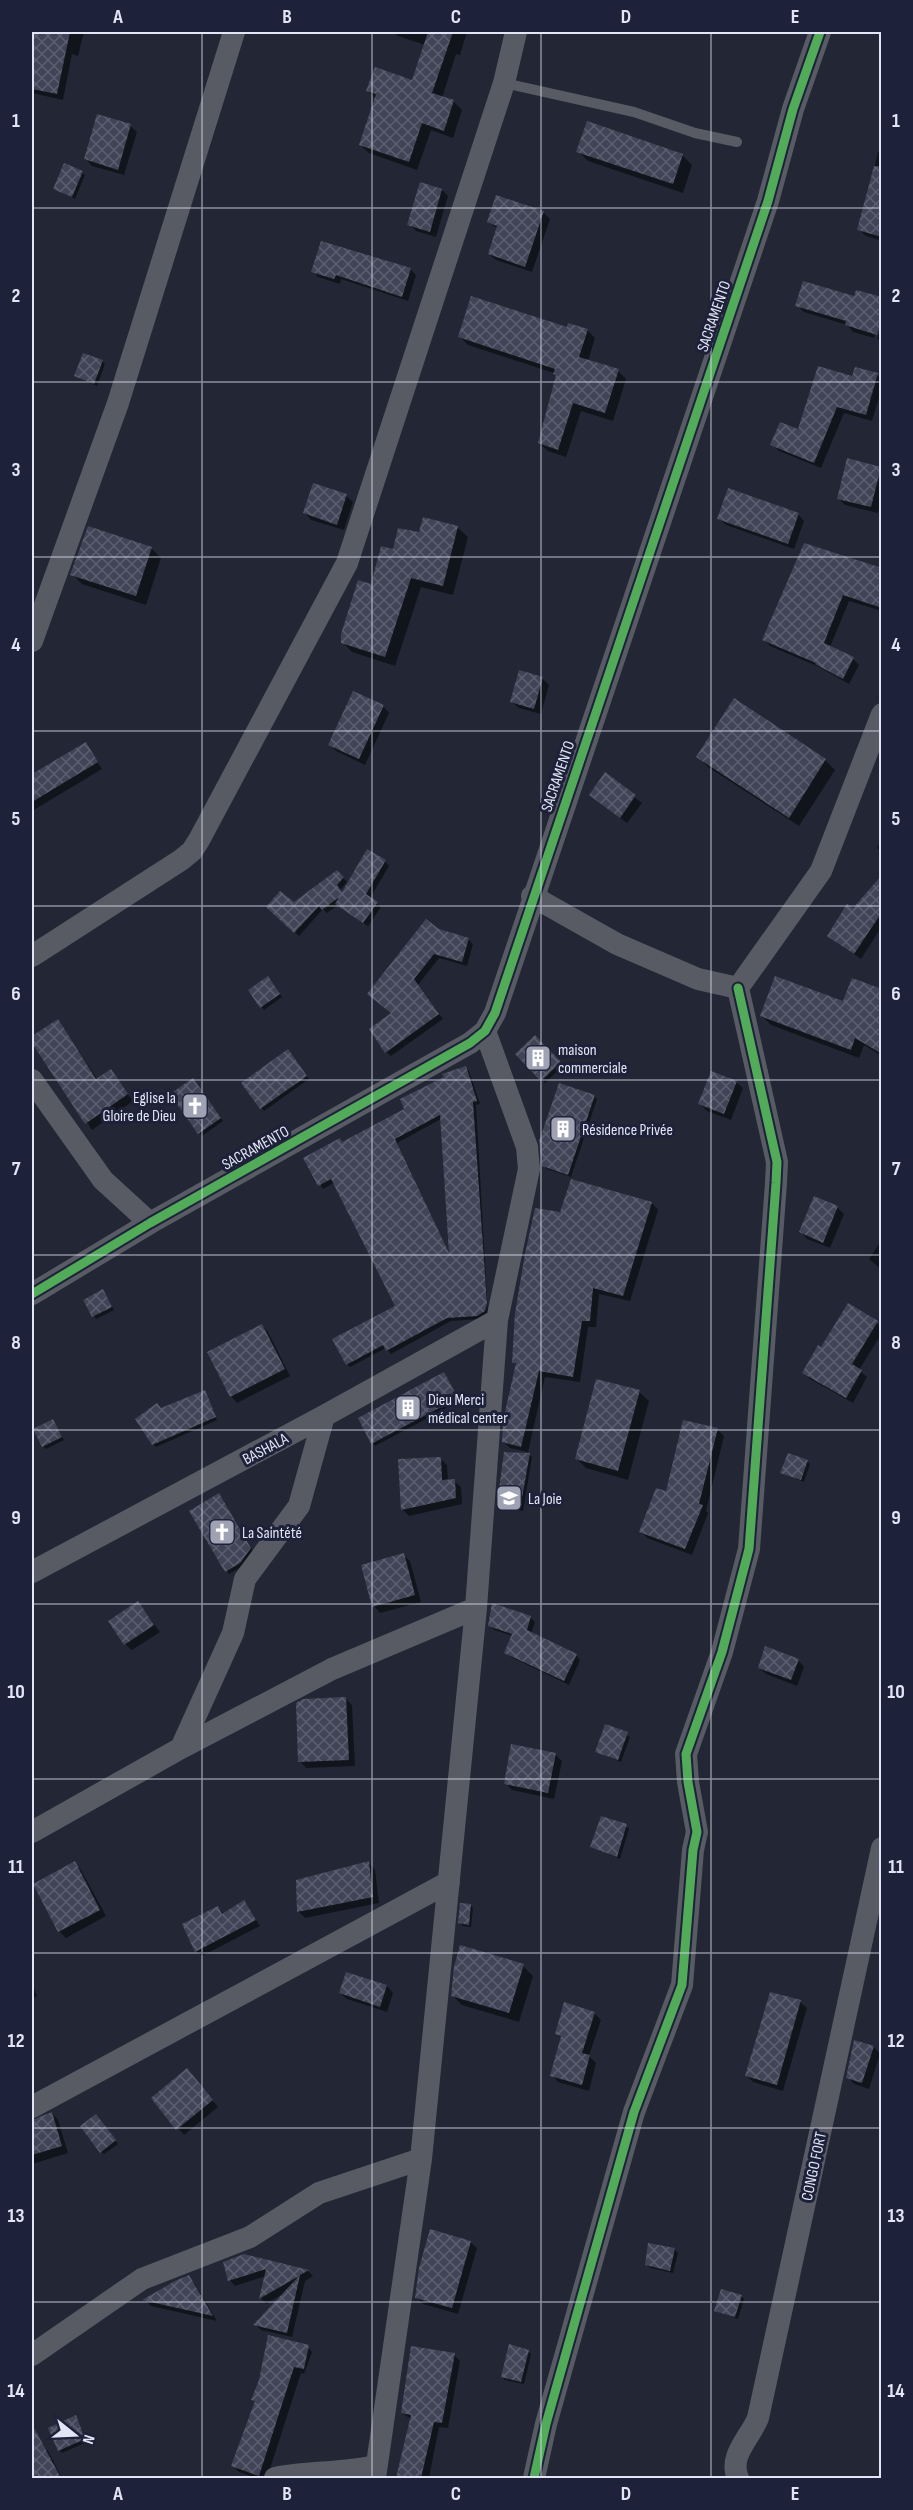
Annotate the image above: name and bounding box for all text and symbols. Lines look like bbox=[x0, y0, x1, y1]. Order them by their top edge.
text: A bbox=[112, 5, 123, 29]
text: B bbox=[282, 5, 292, 29]
text: C bbox=[451, 5, 461, 29]
text: D bbox=[621, 5, 631, 29]
text: E bbox=[791, 5, 799, 29]
text: 1 bbox=[12, 109, 20, 133]
text: 1 bbox=[892, 109, 900, 133]
street label: SACRAMENTO bbox=[693, 278, 735, 354]
text: 2 bbox=[12, 284, 20, 308]
text: 2 bbox=[892, 284, 900, 308]
text: 3 bbox=[12, 458, 21, 482]
text: 3 bbox=[892, 458, 901, 482]
text: 4 bbox=[11, 633, 21, 657]
text: 4 bbox=[891, 633, 901, 657]
street label: SACRAMENTO bbox=[537, 738, 579, 814]
text: 5 bbox=[12, 807, 21, 831]
text: 5 bbox=[892, 807, 901, 831]
text: 6 bbox=[11, 982, 21, 1006]
text: 6 bbox=[891, 982, 901, 1006]
place label: maison commerciale bbox=[558, 1041, 627, 1078]
building icon: maison commerciale bbox=[523, 1043, 553, 1073]
place label: Eglise la Gloire de Dieu bbox=[102, 1089, 176, 1126]
church icon: Eglise la Gloire de Dieu bbox=[180, 1091, 210, 1121]
building icon: Résidence Privée bbox=[548, 1114, 578, 1144]
place label: Résidence Privée bbox=[582, 1121, 673, 1140]
street label: SACRAMENTO bbox=[219, 1122, 293, 1175]
text: 7 bbox=[12, 1157, 21, 1181]
text: 7 bbox=[892, 1157, 901, 1181]
text: 8 bbox=[11, 1331, 21, 1355]
text: 8 bbox=[891, 1331, 901, 1355]
place label: Dieu Merci médical center bbox=[428, 1391, 508, 1428]
building icon: Dieu Merci médical center bbox=[393, 1393, 423, 1423]
street label: BASHALA bbox=[240, 1429, 292, 1469]
school or university icon: La Joie bbox=[494, 1483, 524, 1513]
place label: La Joie bbox=[528, 1490, 562, 1509]
text: 9 bbox=[11, 1506, 21, 1530]
text: 9 bbox=[891, 1506, 901, 1530]
church icon: La Saintété bbox=[207, 1517, 237, 1547]
place label: La Saintété bbox=[242, 1524, 302, 1543]
text: 10 bbox=[7, 1680, 25, 1704]
text: 10 bbox=[887, 1680, 905, 1704]
text: 11 bbox=[8, 1855, 24, 1879]
text: 11 bbox=[888, 1855, 904, 1879]
text: 12 bbox=[8, 2029, 24, 2053]
text: 12 bbox=[888, 2029, 904, 2053]
street label: CONGO FORT bbox=[798, 2130, 831, 2202]
text: 13 bbox=[8, 2204, 24, 2228]
text: 13 bbox=[888, 2204, 904, 2228]
text: 14 bbox=[7, 2379, 25, 2403]
text: 14 bbox=[887, 2379, 905, 2403]
north arrow bbox=[45, 2405, 105, 2465]
text: N bbox=[77, 2432, 98, 2446]
text: A bbox=[112, 2482, 123, 2506]
text: B bbox=[282, 2482, 292, 2506]
text: C bbox=[451, 2482, 461, 2506]
text: D bbox=[621, 2482, 631, 2506]
text: E bbox=[791, 2482, 799, 2506]

